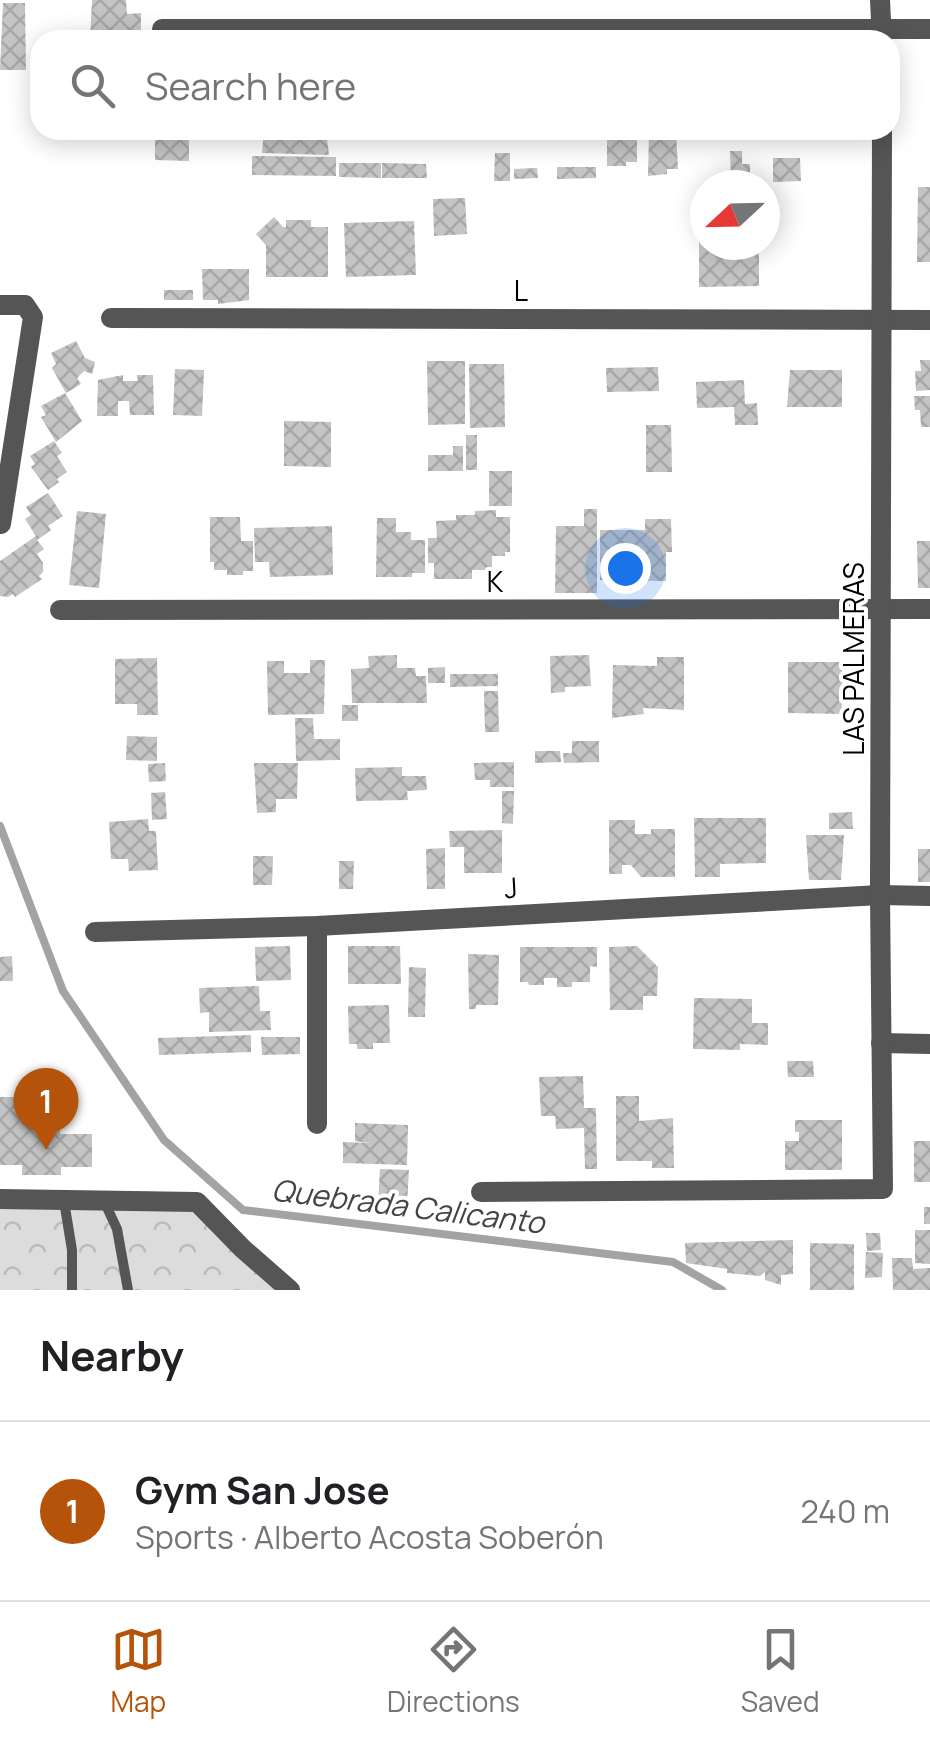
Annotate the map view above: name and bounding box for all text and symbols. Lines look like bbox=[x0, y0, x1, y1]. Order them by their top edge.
search box bbox=[30, 30, 900, 140]
icon: search bbox=[65, 58, 120, 113]
text: Search here bbox=[145, 59, 356, 111]
north arrow bbox=[690, 170, 780, 260]
street label: L bbox=[514, 271, 528, 309]
your location bbox=[600, 543, 651, 594]
street label: K bbox=[487, 562, 504, 600]
street label: LAS PALMERAS bbox=[834, 562, 872, 756]
street label: J bbox=[503, 868, 518, 906]
pin: 1 bbox=[13, 1068, 78, 1150]
water label: Quebrada Calicanto bbox=[269, 1168, 549, 1243]
text: Nearby bbox=[40, 1326, 184, 1384]
text: Gym San Jose bbox=[135, 1463, 390, 1515]
text: 1 bbox=[65, 1489, 80, 1533]
text: 240 m bbox=[800, 1489, 890, 1533]
text: Sports · Alberto Acosta Soberón bbox=[135, 1515, 604, 1559]
tab: Map bbox=[110, 1622, 166, 1720]
tab: Directions bbox=[387, 1622, 520, 1720]
tab: Saved bbox=[741, 1622, 820, 1720]

